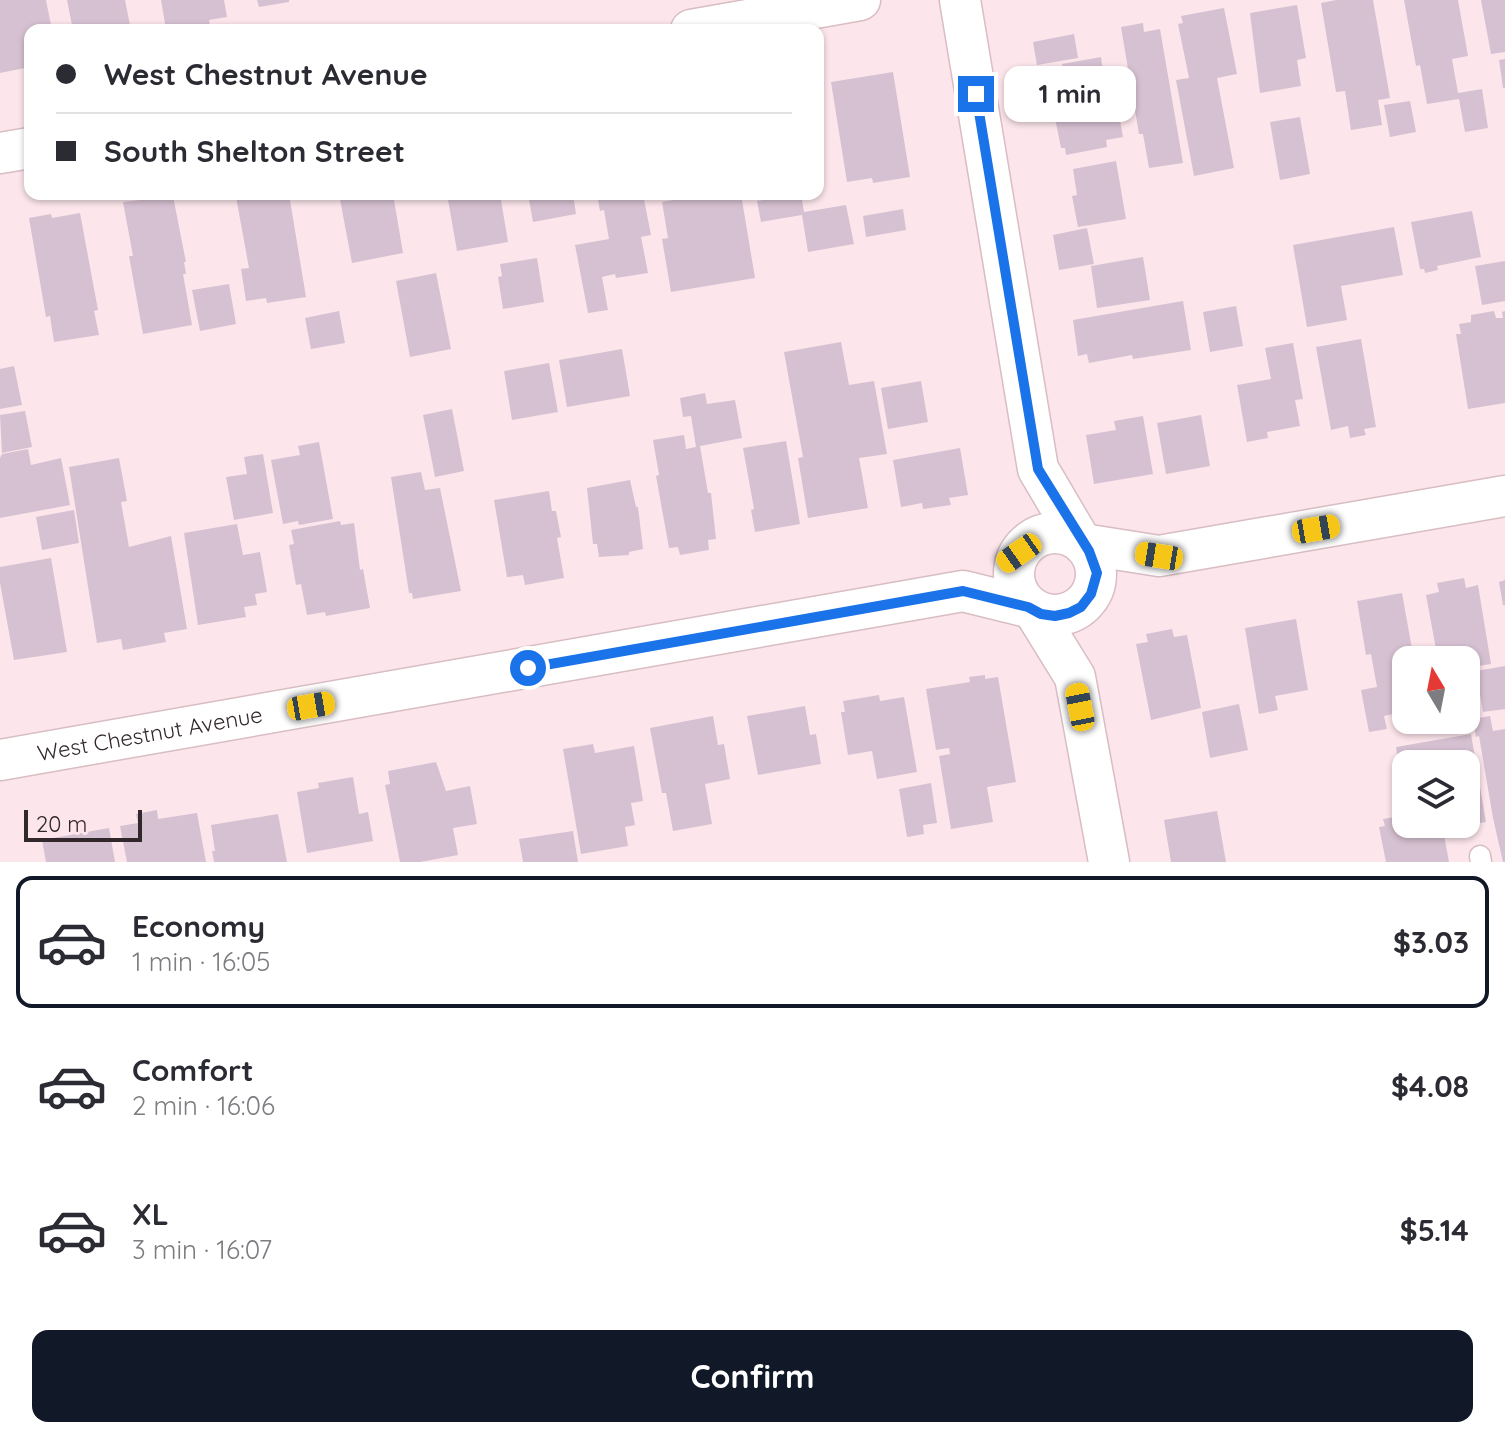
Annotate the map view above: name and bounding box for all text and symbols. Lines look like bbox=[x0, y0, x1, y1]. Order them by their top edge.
text: West Chestnut Avenue bbox=[104, 55, 428, 93]
callout: 1 min bbox=[1004, 66, 1136, 122]
route end bbox=[958, 76, 994, 112]
text: 1 min bbox=[1039, 77, 1102, 110]
text: South Shelton Street bbox=[104, 132, 405, 170]
car bbox=[1290, 513, 1342, 545]
car bbox=[992, 529, 1046, 577]
car bbox=[1133, 540, 1185, 572]
north arrow bbox=[1392, 646, 1480, 734]
map controls bbox=[1392, 646, 1480, 838]
route start bbox=[510, 650, 546, 686]
car bbox=[1064, 681, 1096, 733]
car bbox=[285, 690, 337, 722]
street label: West Chestnut Avenue bbox=[35, 700, 265, 767]
button: layers bbox=[1392, 750, 1480, 838]
scale bar bbox=[24, 806, 142, 842]
text: 20 m bbox=[36, 810, 87, 838]
icon: car bbox=[36, 906, 108, 978]
text: Economy bbox=[132, 907, 265, 945]
text: $3.03 bbox=[1393, 923, 1469, 961]
text: 1 min · 16:05 bbox=[132, 945, 270, 978]
icon: car bbox=[36, 1050, 108, 1122]
text: Comfort bbox=[132, 1051, 253, 1089]
text: $4.08 bbox=[1391, 1067, 1469, 1105]
text: 2 min · 16:06 bbox=[132, 1089, 275, 1122]
icon: car bbox=[36, 1194, 108, 1266]
text: XL bbox=[132, 1195, 169, 1233]
text: $5.14 bbox=[1400, 1211, 1469, 1249]
text: 3 min · 16:07 bbox=[132, 1233, 272, 1266]
button: Confirm bbox=[32, 1330, 1473, 1422]

